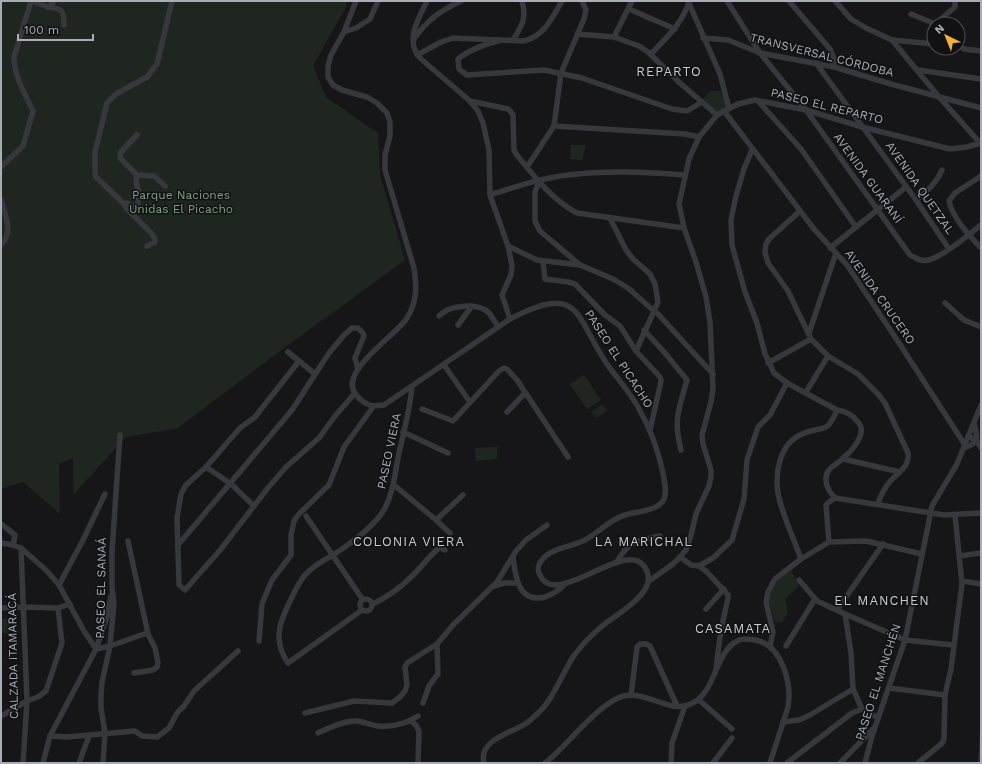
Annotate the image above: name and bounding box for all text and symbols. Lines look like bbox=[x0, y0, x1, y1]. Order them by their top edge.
scale bar bbox=[18, 16, 93, 42]
north arrow bbox=[926, 16, 966, 56]
text: N bbox=[932, 22, 947, 37]
text: 100 m bbox=[24, 23, 59, 37]
street label: TRANSVERSAL CÓRDOBA bbox=[749, 30, 895, 80]
district label: REPARTO bbox=[636, 64, 702, 79]
street label: PASEO EL REPARTO bbox=[769, 85, 885, 127]
street label: AVENIDA GUARANÍ bbox=[831, 130, 906, 226]
street label: AVENIDA QUETZAL bbox=[883, 139, 957, 237]
park label: Parque Naciones Unidas El Picacho bbox=[129, 188, 233, 216]
street label: AVENIDA CRUCERO bbox=[842, 247, 918, 347]
street label: PASEO EL PICACHO bbox=[582, 307, 656, 411]
street label: PASEO VIERA bbox=[374, 412, 404, 490]
district label: COLONIA VIERA bbox=[353, 534, 465, 549]
district label: LA MARICHAL bbox=[595, 534, 693, 549]
street label: PASEO EL SANAÁ bbox=[93, 537, 109, 639]
street label: CALZADA ITAMARACÁ bbox=[5, 593, 21, 719]
district label: EL MANCHEN bbox=[834, 593, 930, 608]
district label: CASAMATA bbox=[695, 621, 771, 636]
street label: PASEO EL MANCHÉN bbox=[853, 622, 903, 742]

